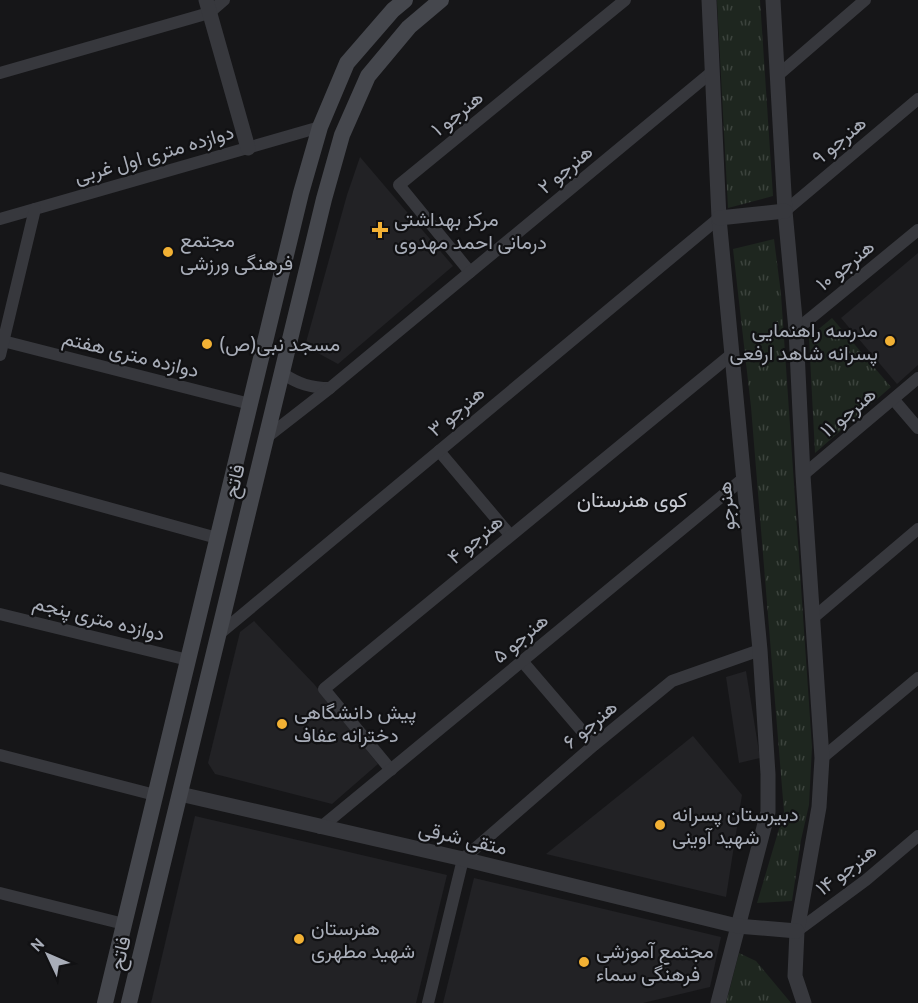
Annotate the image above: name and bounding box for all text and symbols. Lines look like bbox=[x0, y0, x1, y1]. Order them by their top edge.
street label: هنرجو ۱ bbox=[426, 85, 488, 142]
street label: هنرجو ۹ bbox=[807, 110, 872, 170]
street label: دوازده متری اول غربی bbox=[71, 120, 237, 189]
street label: هنرجو ۲ bbox=[533, 139, 598, 200]
place label: مرکز بهداشتی درمانی احمد مهدوی bbox=[394, 207, 547, 255]
marker: مرکز بهداشتی درمانی احمد مهدوی bbox=[371, 221, 389, 239]
place label: مجتمع فرهنگی ورزشی bbox=[180, 228, 293, 276]
street label: هنرجو ۱۰ bbox=[811, 234, 880, 296]
marker: مجتمع فرهنگی ورزشی bbox=[161, 245, 175, 259]
place label: مدرسه راهنمایی پسرانه شاهد ارفعی bbox=[730, 318, 878, 367]
street label: دوازده متری هفتم bbox=[60, 325, 202, 384]
place label: مسجد نبی(ص) bbox=[219, 332, 340, 356]
marker: مدرسه راهنمایی پسرانه شاهد ارفعی bbox=[883, 334, 897, 348]
marker: مسجد نبی(ص) bbox=[200, 337, 214, 351]
street label: هنرجو ۳ bbox=[423, 380, 490, 442]
street label: هنرجو ۱۱ bbox=[815, 382, 881, 443]
street label: فاتح bbox=[218, 461, 252, 501]
street label: هنرجو bbox=[712, 480, 741, 531]
district label: کوی هنرستان bbox=[577, 487, 687, 513]
street label: هنرجو ۴ bbox=[442, 509, 508, 570]
street label: دوازده متری پنجم bbox=[30, 590, 168, 648]
street label: هنرجو ۵ bbox=[487, 608, 553, 669]
street label: هنرجو ۶ bbox=[558, 694, 623, 754]
place label: پیش دانشگاهی دخترانه عفاف bbox=[294, 700, 417, 748]
marker: پیش دانشگاهی دخترانه عفاف bbox=[275, 717, 289, 731]
place label: دبیرستان پسرانه شهید آوینی bbox=[672, 802, 798, 850]
street label: متقی شرقی bbox=[416, 816, 510, 861]
marker: دبیرستان پسرانه شهید آوینی bbox=[653, 818, 667, 832]
street label: هنرجو ۱۴ bbox=[811, 838, 882, 901]
place label: هنرستان شهید مطهری bbox=[311, 916, 415, 964]
north arrow bbox=[18, 925, 78, 985]
marker: هنرستان شهید مطهری bbox=[292, 932, 306, 946]
street label: فاتح bbox=[104, 933, 138, 973]
text: N bbox=[27, 934, 48, 956]
place label: مجتمع آموزشی فرهنگی سماء bbox=[596, 939, 714, 987]
marker: مجتمع آموزشی فرهنگی سماء bbox=[577, 955, 591, 969]

